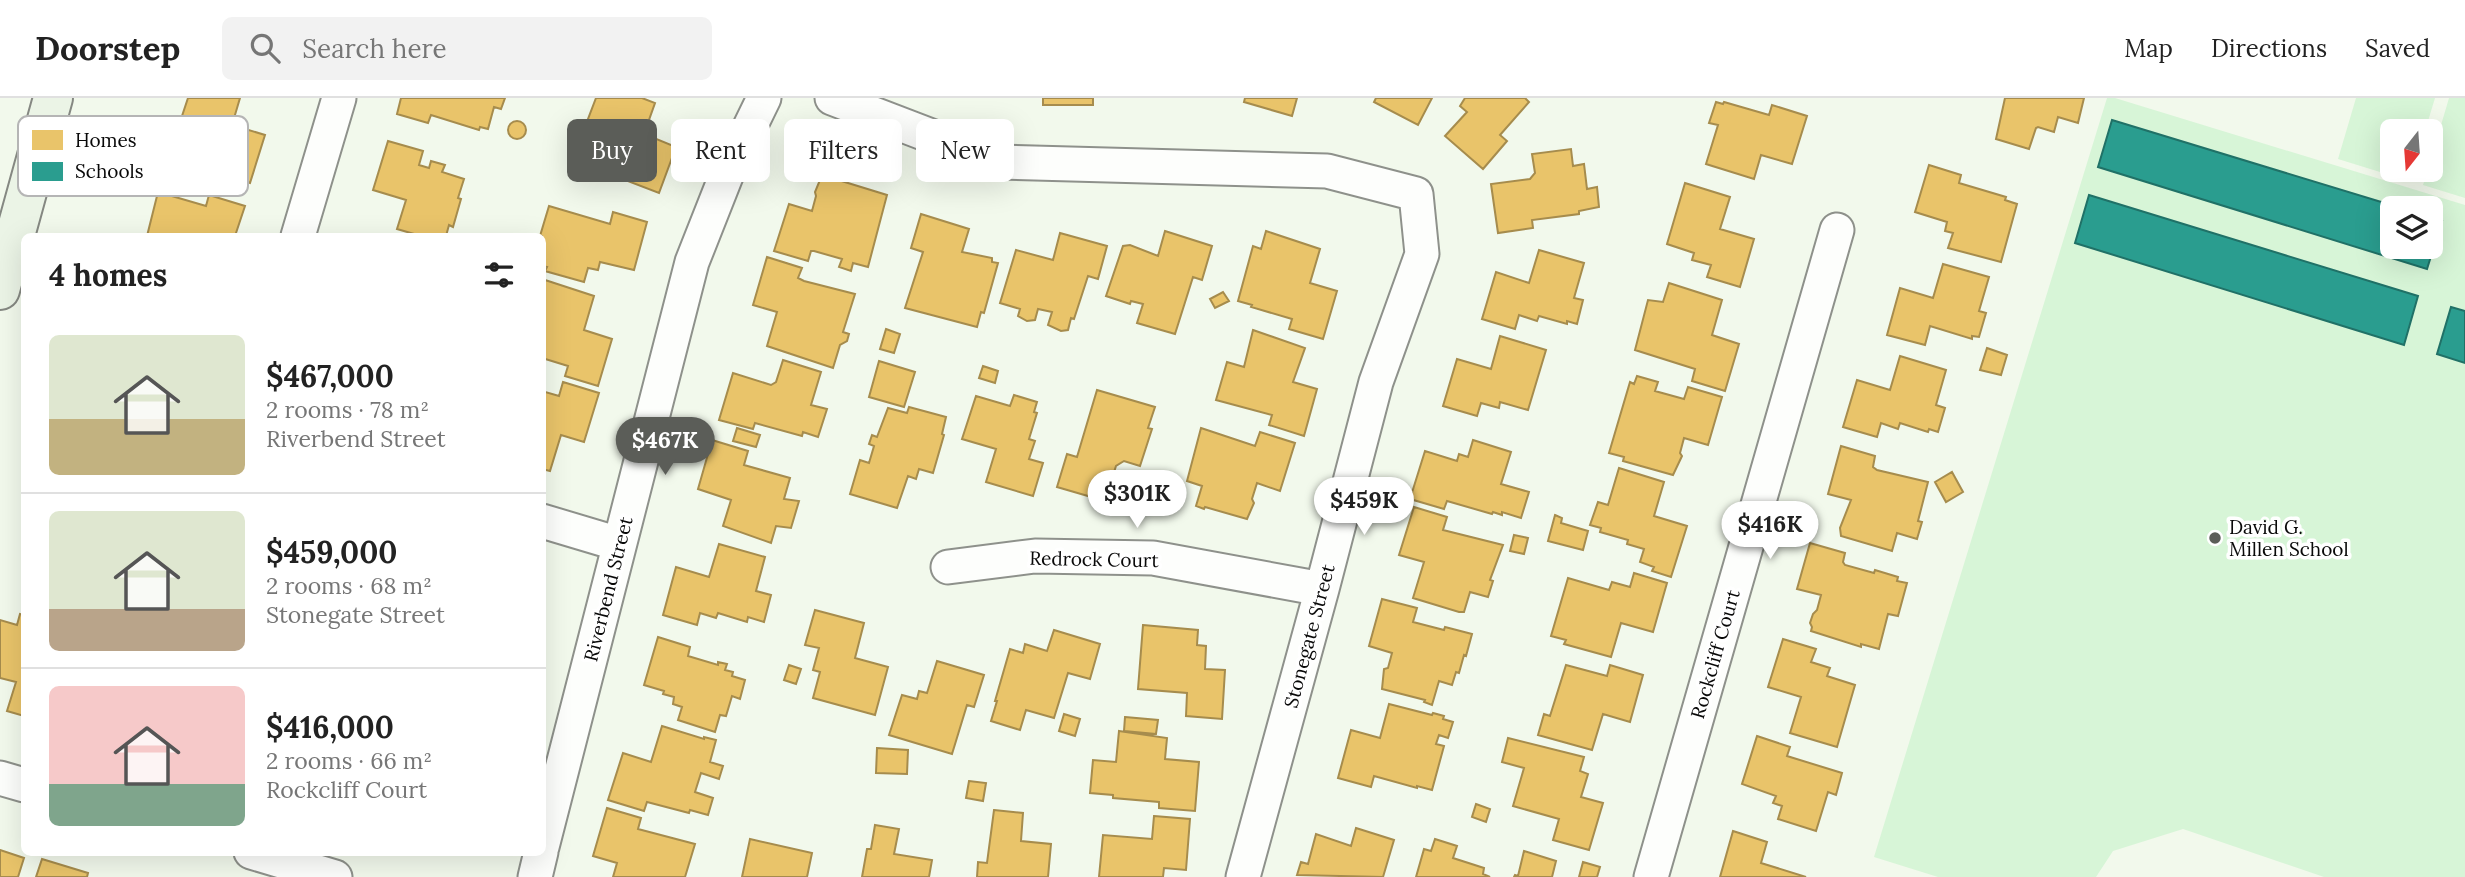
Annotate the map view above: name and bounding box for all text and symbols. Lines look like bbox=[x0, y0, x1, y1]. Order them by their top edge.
search box bbox=[222, 17, 712, 80]
text: Doorstep bbox=[35, 27, 180, 69]
icon: search bbox=[246, 29, 284, 67]
text: Search here bbox=[302, 32, 447, 65]
text: Map bbox=[2124, 33, 2173, 64]
text: Directions bbox=[2211, 33, 2327, 64]
text: Saved bbox=[2365, 33, 2430, 64]
legend bbox=[18, 116, 248, 196]
chip: Buy bbox=[567, 119, 657, 182]
chip: Rent bbox=[671, 119, 770, 182]
chip: Filters bbox=[784, 119, 902, 182]
chip: New bbox=[916, 119, 1014, 182]
north arrow bbox=[2380, 119, 2443, 182]
map controls bbox=[2380, 119, 2443, 259]
text: Homes bbox=[75, 128, 137, 152]
text: Schools bbox=[75, 159, 144, 183]
button: layers bbox=[2380, 196, 2443, 259]
text: 4 homes bbox=[49, 256, 167, 294]
icon: filters bbox=[480, 256, 518, 294]
text: $467,000 bbox=[266, 357, 394, 395]
icon: home bbox=[105, 363, 189, 447]
text: 2 rooms · 78 m² bbox=[266, 395, 429, 424]
pin: $467K bbox=[616, 418, 714, 477]
text: Riverbend Street bbox=[266, 424, 446, 453]
text: $467K bbox=[632, 425, 698, 454]
pin: $301K bbox=[1088, 470, 1186, 530]
text: $301K bbox=[1104, 478, 1170, 507]
pin: $459K bbox=[1315, 478, 1413, 537]
text: $459K bbox=[1330, 485, 1398, 514]
pin: $416K bbox=[1721, 502, 1819, 561]
text: $416K bbox=[1737, 509, 1803, 538]
street label: Riverbend Street bbox=[578, 514, 638, 664]
place label: David G. Millen School bbox=[2229, 515, 2349, 561]
marker: David G. Millen School bbox=[2207, 530, 2223, 546]
text: $459,000 bbox=[266, 533, 397, 571]
icon: home bbox=[105, 539, 189, 623]
street label: Redrock Court bbox=[1029, 546, 1160, 572]
street label: Stonegate Street bbox=[1278, 561, 1340, 710]
text: 2 rooms · 68 m² bbox=[266, 571, 432, 600]
street label: Rockcliff Court bbox=[1685, 586, 1745, 721]
text: Stonegate Street bbox=[266, 600, 445, 629]
text: $416,000 bbox=[266, 708, 394, 746]
icon: home bbox=[105, 714, 189, 798]
text: 2 rooms · 66 m² bbox=[266, 746, 432, 775]
text: Rockcliff Court bbox=[266, 775, 427, 804]

